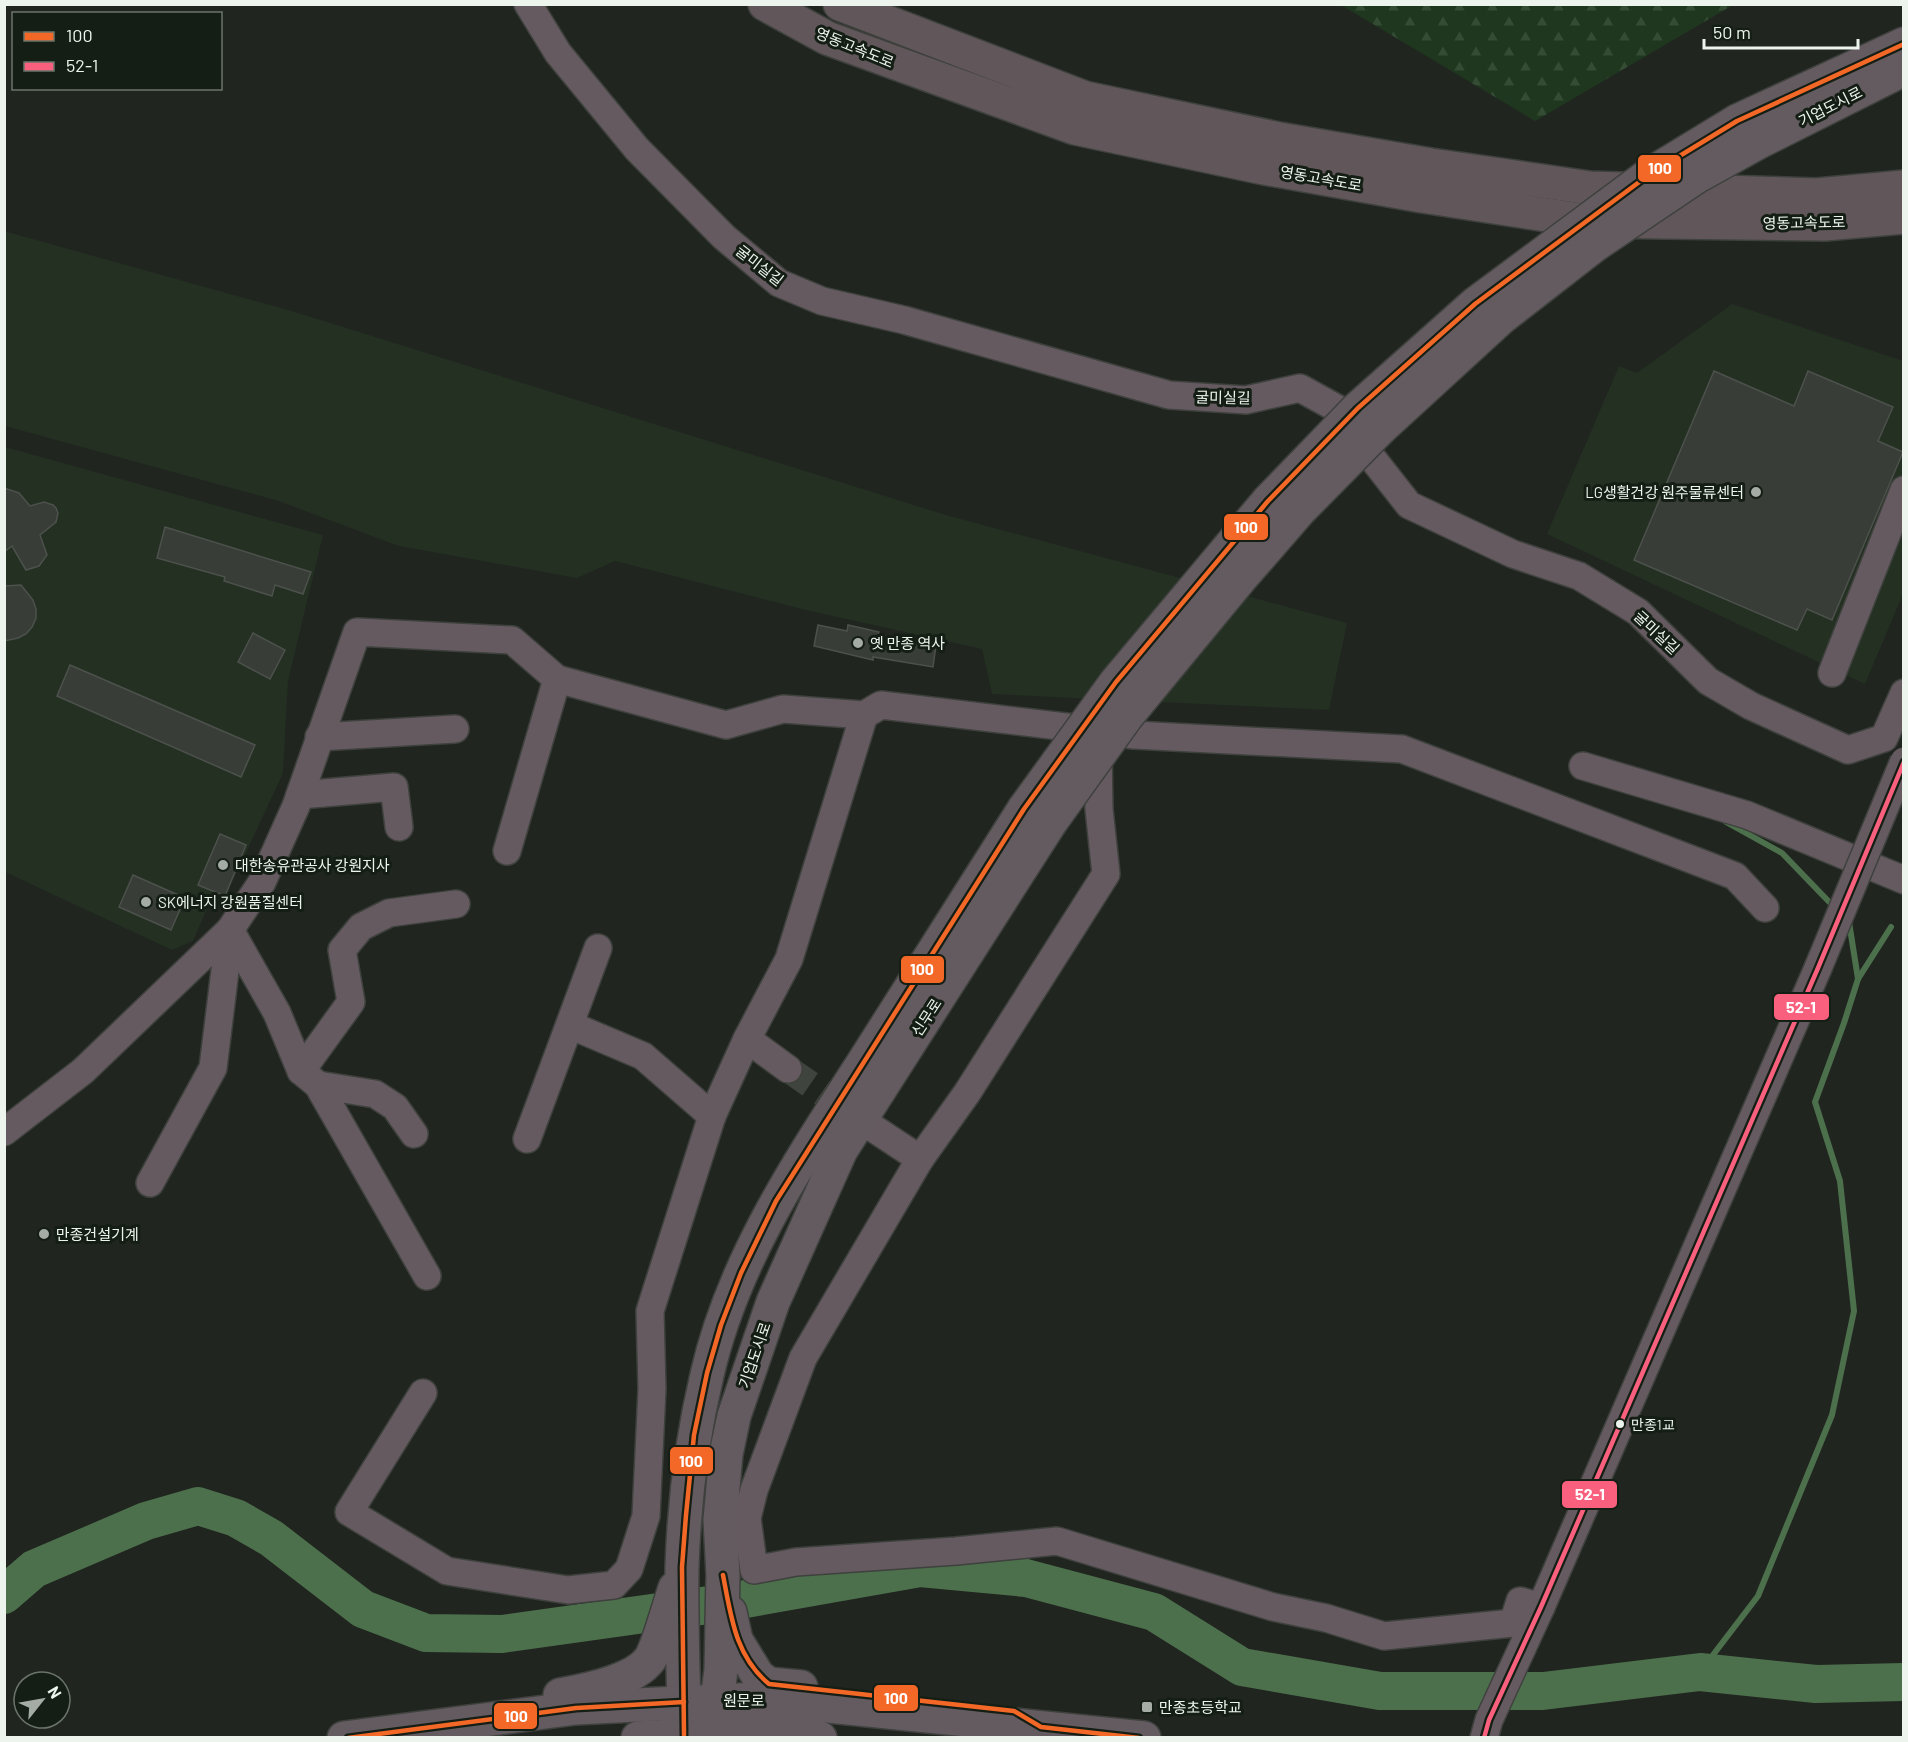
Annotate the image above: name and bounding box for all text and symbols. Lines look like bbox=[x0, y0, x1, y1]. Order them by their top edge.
legend bbox=[12, 12, 222, 90]
scale bar bbox=[1704, 12, 1858, 50]
text: 50 m bbox=[1713, 21, 1751, 43]
street label: 영동고속도로 bbox=[813, 23, 897, 71]
text: 100 bbox=[66, 24, 93, 46]
text: 52-1 bbox=[66, 54, 98, 76]
street label: 기업도시로 bbox=[1795, 82, 1865, 130]
line badge: 100 bbox=[1637, 154, 1682, 183]
text: 100 bbox=[1648, 158, 1672, 177]
street label: 영동고속도로 bbox=[1279, 162, 1363, 194]
street label: 영동고속도로 bbox=[1762, 212, 1846, 232]
street label: 굴미실길 bbox=[733, 241, 787, 289]
street label: 굴미실길 bbox=[1195, 388, 1251, 406]
place label: LG생활건강 원주물류센터 bbox=[1585, 483, 1744, 501]
marker: LG생활건강 원주물류센터 bbox=[1749, 485, 1763, 499]
line badge: 100 bbox=[1223, 513, 1269, 541]
text: 100 bbox=[1234, 517, 1258, 536]
street label: 굴미실길 bbox=[1631, 607, 1683, 657]
place label: 옛 만종 역사 bbox=[870, 634, 945, 652]
marker: 옛 만종 역사 bbox=[851, 636, 865, 650]
place label: 대한송유관공사 강원지사 bbox=[235, 856, 390, 874]
marker: 대한송유관공사 강원지사 bbox=[216, 858, 230, 872]
place label: SK에너지 강원품질센터 bbox=[158, 893, 303, 911]
marker: SK에너지 강원품질센터 bbox=[139, 895, 153, 909]
line badge: 100 bbox=[900, 955, 945, 984]
text: 100 bbox=[910, 959, 934, 978]
line badge: 52-1 bbox=[1773, 993, 1830, 1021]
street label: 신무로 bbox=[907, 995, 945, 1039]
text: 52-1 bbox=[1786, 997, 1816, 1016]
place label: 만종건설기계 bbox=[56, 1225, 139, 1243]
marker: 만종건설기계 bbox=[37, 1227, 51, 1241]
street label: 기업도시로 bbox=[734, 1319, 774, 1391]
place label: 만종1교 bbox=[1631, 1416, 1675, 1433]
marker: 만종1교 bbox=[1614, 1418, 1626, 1430]
line badge: 100 bbox=[669, 1446, 714, 1475]
text: 100 bbox=[679, 1451, 703, 1470]
line badge: 52-1 bbox=[1561, 1480, 1618, 1509]
text: 52-1 bbox=[1575, 1484, 1605, 1503]
north arrow bbox=[12, 1670, 72, 1730]
text: N bbox=[44, 1683, 66, 1701]
line badge: 100 bbox=[873, 1684, 919, 1712]
text: 100 bbox=[884, 1688, 908, 1707]
street label: 원문로 bbox=[723, 1691, 765, 1709]
place label: 만종초등학교 bbox=[1159, 1698, 1242, 1716]
marker: 만종초등학교 bbox=[1140, 1700, 1154, 1714]
line badge: 100 bbox=[493, 1702, 538, 1730]
text: 100 bbox=[504, 1706, 528, 1725]

